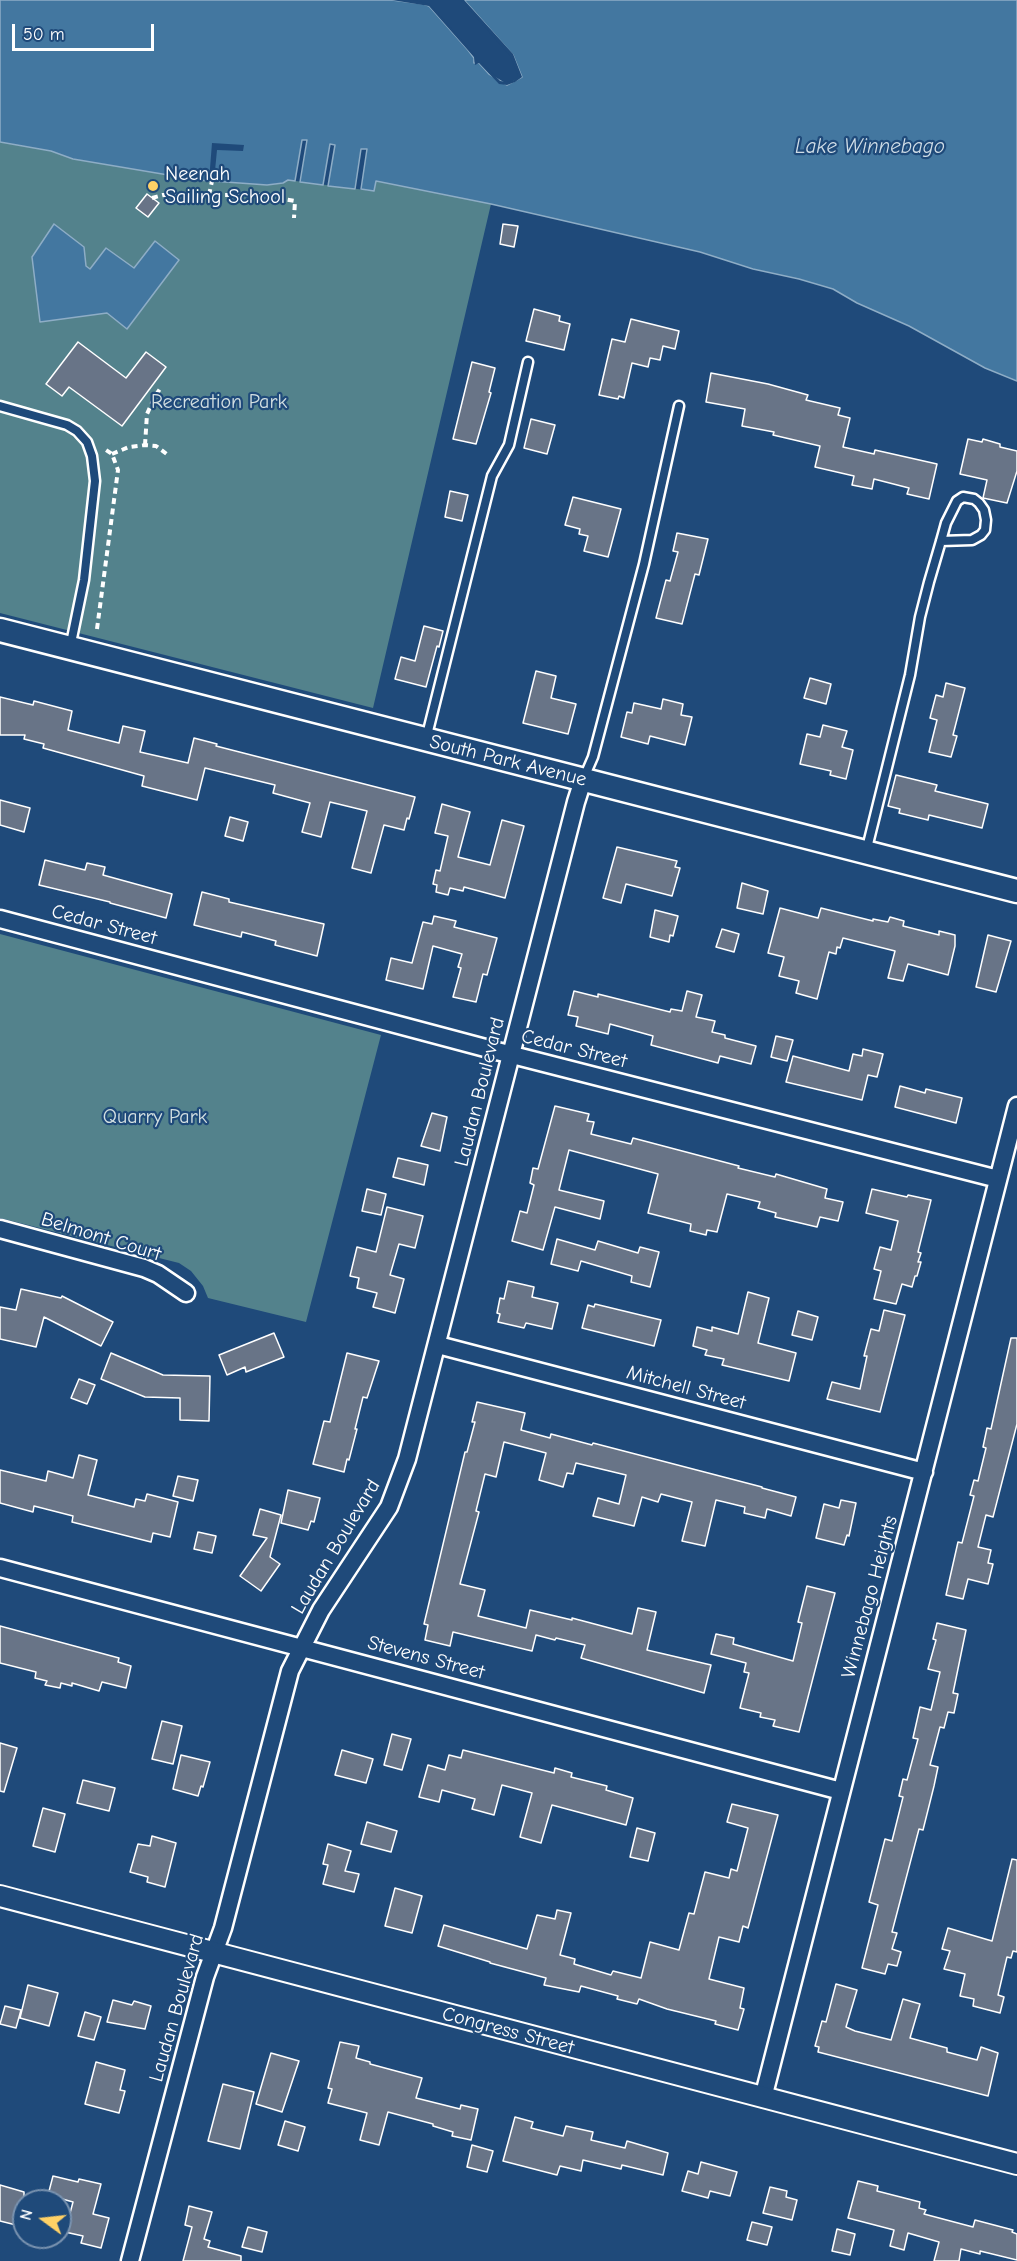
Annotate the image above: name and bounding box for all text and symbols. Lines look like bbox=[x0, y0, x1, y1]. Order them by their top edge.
scale bar bbox=[15, 12, 158, 50]
text: 50 m bbox=[23, 24, 65, 45]
water label: Lake Winnebago bbox=[795, 134, 945, 160]
place label: Neenah Sailing School bbox=[165, 162, 285, 209]
marker: Neenah Sailing School bbox=[146, 179, 160, 193]
park label: Recreation Park bbox=[151, 390, 287, 414]
street label: South Park Avenue bbox=[427, 730, 589, 792]
street label: Cedar Street bbox=[49, 899, 159, 951]
street label: Laudan Boulevard bbox=[450, 1015, 510, 1169]
street label: Cedar Street bbox=[519, 1024, 629, 1074]
park label: Quarry Park bbox=[103, 1105, 207, 1129]
street label: Belmont Court bbox=[38, 1207, 164, 1267]
street label: Mitchell Street bbox=[624, 1361, 748, 1415]
street label: Laudan Boulevard bbox=[286, 1475, 386, 1619]
street label: Winnebago Heights bbox=[837, 1513, 903, 1681]
street label: Stevens Street bbox=[365, 1631, 487, 1685]
street label: Laudan Boulevard bbox=[144, 1931, 210, 2085]
street label: Congress Street bbox=[439, 2002, 577, 2060]
north arrow bbox=[12, 2189, 72, 2249]
text: N bbox=[17, 2207, 37, 2222]

